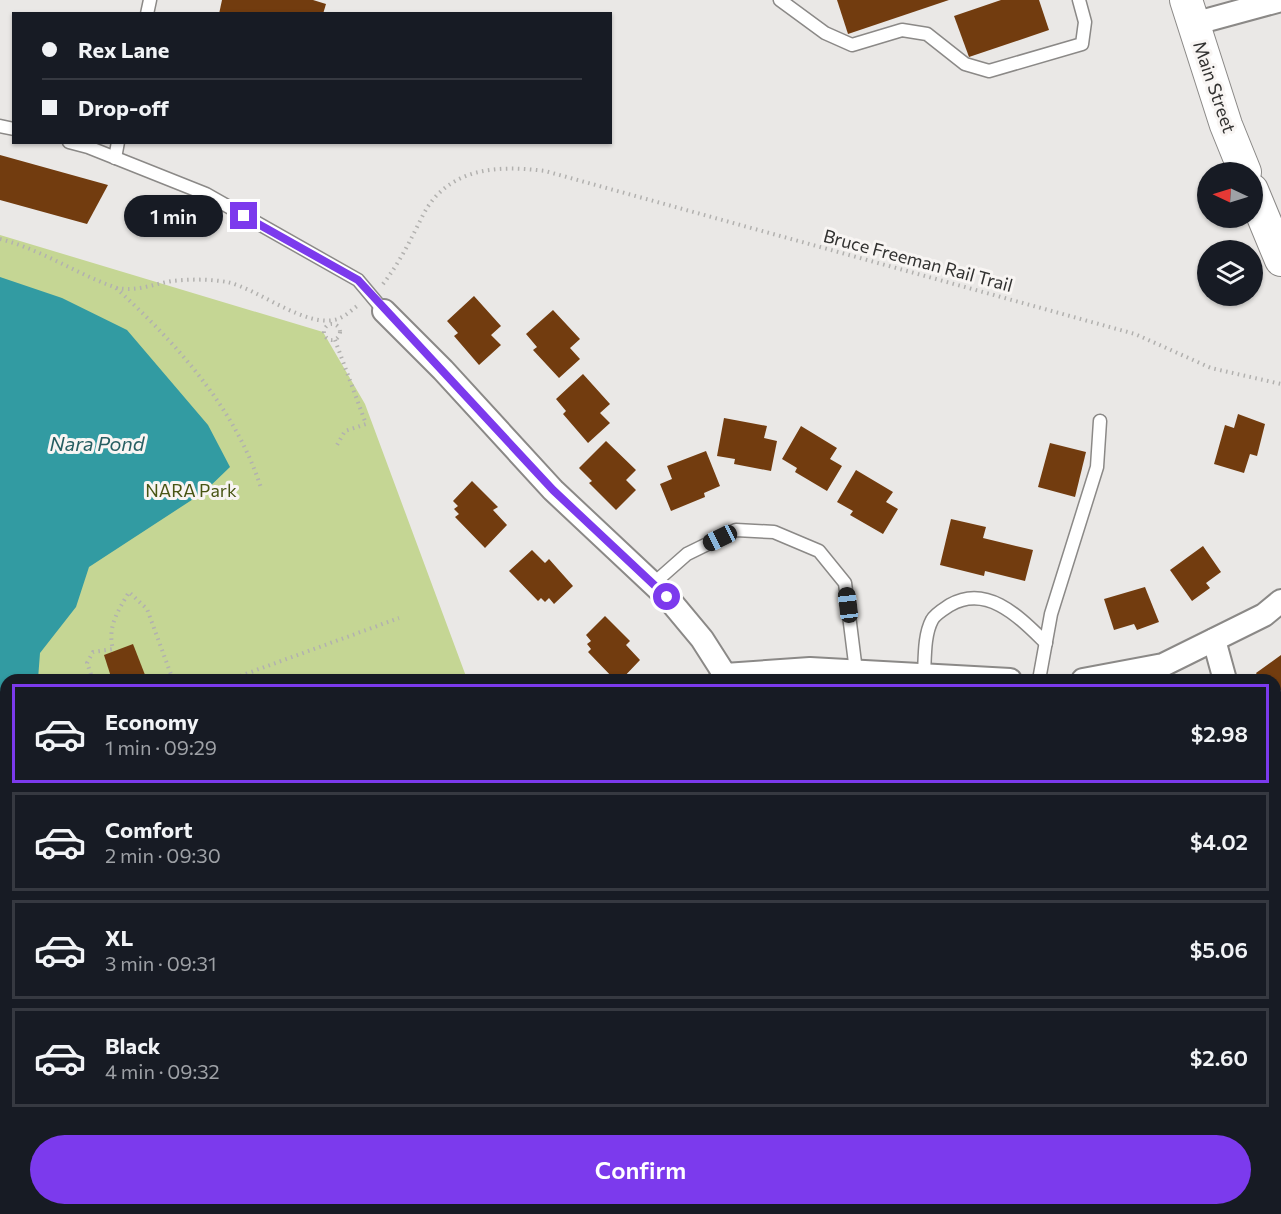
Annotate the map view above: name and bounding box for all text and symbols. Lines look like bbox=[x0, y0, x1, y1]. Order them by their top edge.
text: Rex Lane bbox=[78, 36, 169, 63]
street label: Main Street bbox=[1189, 38, 1241, 136]
text: Drop-off bbox=[78, 94, 169, 121]
north arrow bbox=[1197, 162, 1263, 228]
map controls bbox=[1197, 162, 1263, 306]
callout: 1 min bbox=[124, 195, 223, 237]
route end bbox=[230, 202, 257, 229]
text: 1 min bbox=[150, 204, 197, 228]
street label: Bruce Freeman Rail Trail bbox=[821, 224, 1015, 296]
button: layers bbox=[1197, 240, 1263, 306]
water label: Nara Pond bbox=[50, 431, 146, 455]
park label: NARA Park bbox=[145, 479, 237, 501]
car bbox=[700, 522, 740, 554]
route start bbox=[653, 583, 680, 610]
car bbox=[837, 586, 859, 624]
icon: car bbox=[33, 707, 87, 761]
text: Economy bbox=[105, 708, 199, 735]
text: $2.98 bbox=[1191, 720, 1248, 747]
text: 1 min · 09:29 bbox=[105, 735, 217, 759]
icon: car bbox=[33, 815, 87, 869]
text: Comfort bbox=[105, 816, 193, 843]
text: $4.02 bbox=[1190, 828, 1248, 855]
text: 2 min · 09:30 bbox=[105, 843, 221, 867]
icon: car bbox=[33, 923, 87, 977]
text: XL bbox=[105, 924, 133, 951]
text: $5.06 bbox=[1190, 936, 1248, 963]
text: 3 min · 09:31 bbox=[105, 951, 217, 975]
icon: car bbox=[33, 1031, 87, 1085]
text: Black bbox=[105, 1032, 160, 1059]
text: $2.60 bbox=[1190, 1044, 1248, 1071]
text: 4 min · 09:32 bbox=[105, 1059, 220, 1083]
button: Confirm bbox=[30, 1135, 1251, 1204]

